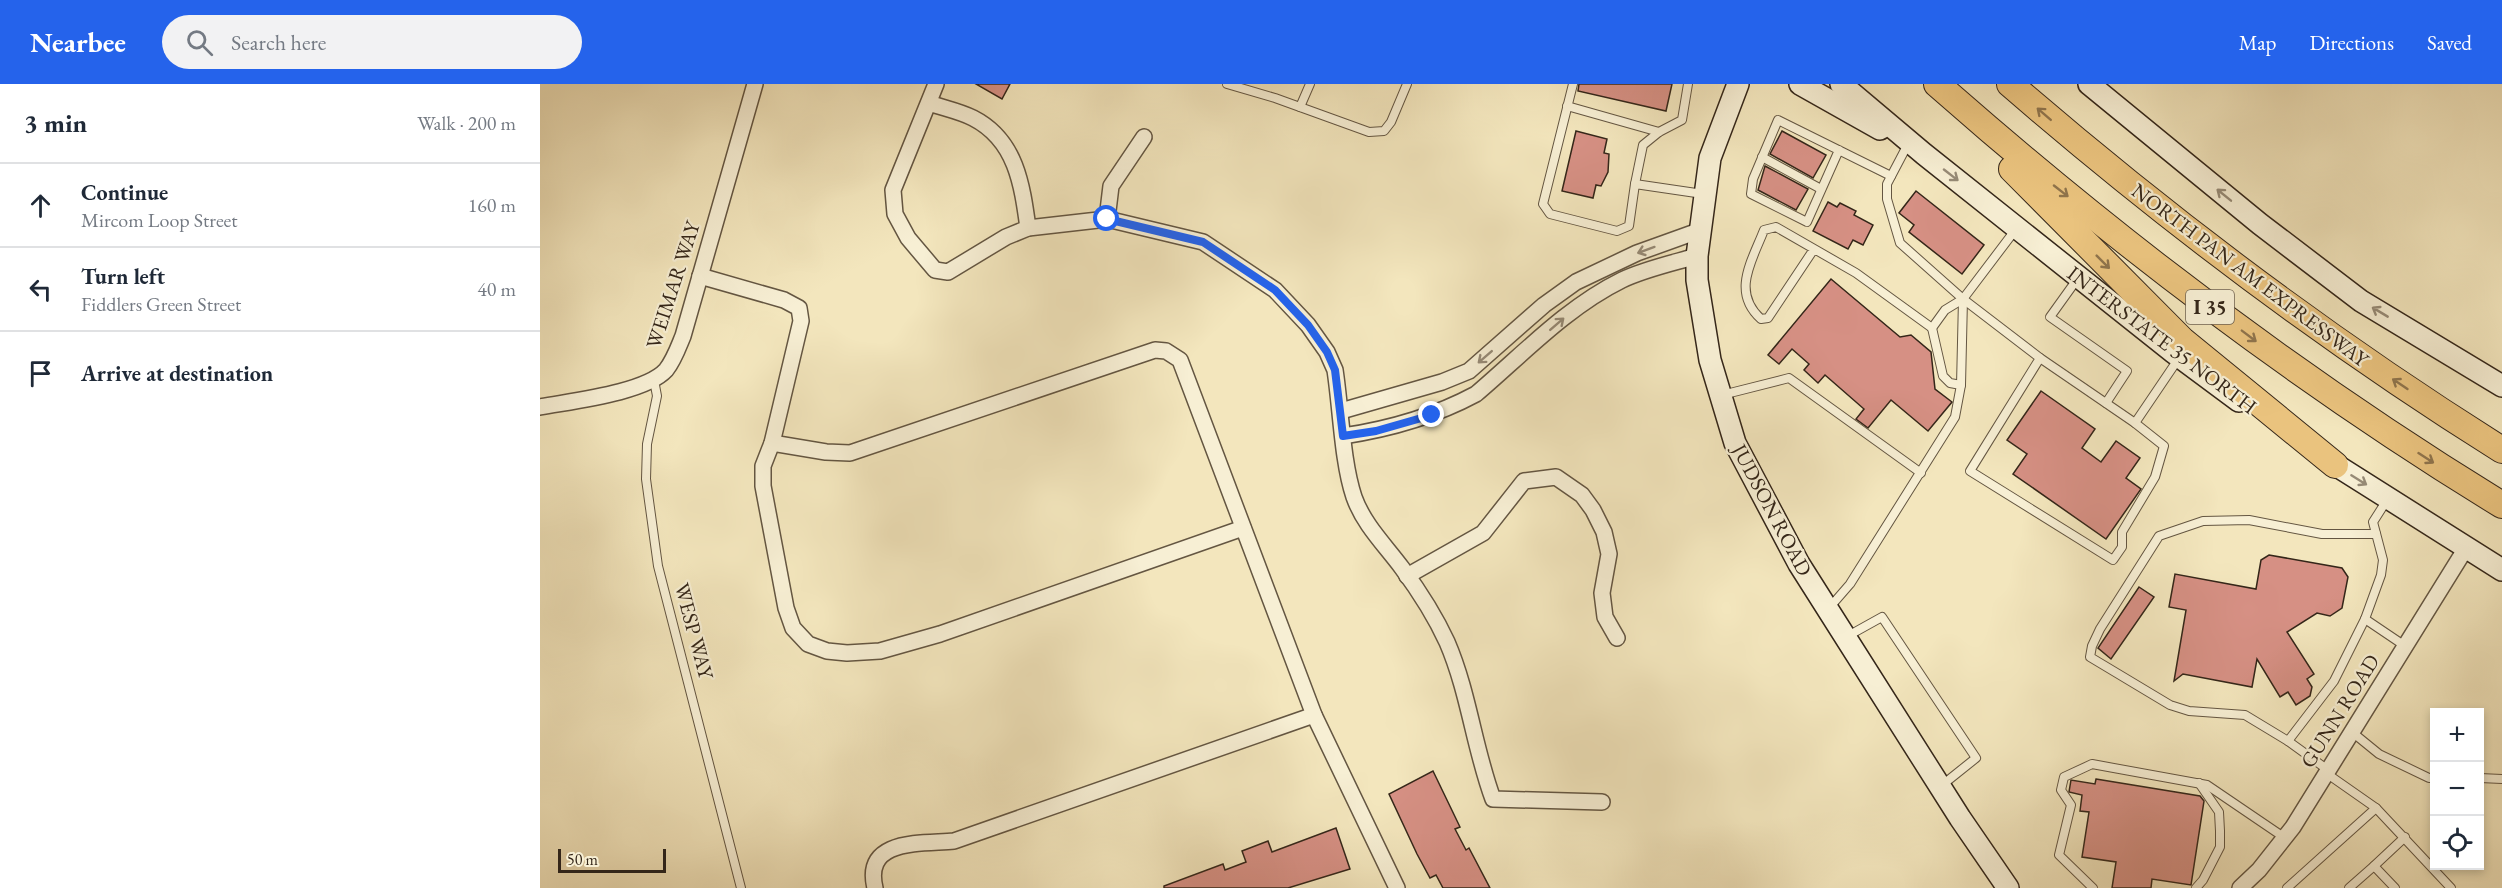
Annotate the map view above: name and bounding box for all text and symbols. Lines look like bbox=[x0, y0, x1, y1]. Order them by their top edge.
search box bbox=[162, 15, 582, 69]
text: Nearbee bbox=[30, 24, 126, 60]
icon: search bbox=[183, 26, 216, 59]
text: Search here bbox=[231, 28, 326, 57]
text: Map bbox=[2239, 29, 2276, 56]
text: Directions bbox=[2309, 29, 2394, 56]
text: Saved bbox=[2427, 29, 2472, 56]
text: 3 min bbox=[24, 106, 87, 140]
one-way arrow bbox=[2037, 107, 2052, 121]
text: Walk · 200 m bbox=[417, 110, 516, 136]
one-way arrow bbox=[1943, 169, 1959, 182]
street label: NORTH PAN AM EXPRESSWAY bbox=[2126, 177, 2376, 374]
text: Continue bbox=[81, 178, 168, 207]
one-way arrow bbox=[2053, 184, 2069, 197]
icon: ahead bbox=[24, 189, 57, 222]
one-way arrow bbox=[2216, 189, 2232, 202]
text: 160 m bbox=[468, 192, 516, 218]
route start bbox=[1093, 205, 1119, 231]
text: Mircom Loop Street bbox=[81, 207, 238, 233]
street label: WEIMAR WAY bbox=[639, 216, 706, 352]
one-way arrow bbox=[1637, 245, 1655, 256]
one-way arrow bbox=[2096, 255, 2111, 270]
street label: INTERSTATE 35 NORTH bbox=[2062, 260, 2262, 420]
text: Turn left bbox=[81, 262, 165, 291]
icon: left bbox=[24, 273, 57, 306]
text: 40 m bbox=[477, 276, 516, 302]
road number: I 35 bbox=[2186, 290, 2234, 324]
text: Fiddlers Green Street bbox=[81, 291, 241, 317]
one-way arrow bbox=[2372, 306, 2389, 318]
one-way arrow bbox=[1549, 317, 1564, 331]
one-way arrow bbox=[2240, 330, 2256, 342]
one-way arrow bbox=[1478, 350, 1493, 364]
icon: arrive bbox=[24, 357, 57, 390]
text: Arrive at destination bbox=[81, 359, 273, 388]
one-way arrow bbox=[2392, 378, 2409, 390]
route end bbox=[1418, 401, 1444, 427]
street label: JUDSON ROAD bbox=[1725, 437, 1819, 581]
one-way arrow bbox=[2418, 452, 2435, 465]
one-way arrow bbox=[2350, 475, 2367, 487]
street label: WESP WAY bbox=[669, 580, 721, 684]
street label: GUNN ROAD bbox=[2294, 649, 2385, 773]
map controls bbox=[2430, 708, 2484, 870]
button: + bbox=[2430, 708, 2484, 762]
button: − bbox=[2430, 762, 2484, 816]
button: locate bbox=[2430, 816, 2484, 870]
scale bar bbox=[558, 846, 666, 874]
text: 50 m bbox=[567, 849, 598, 870]

